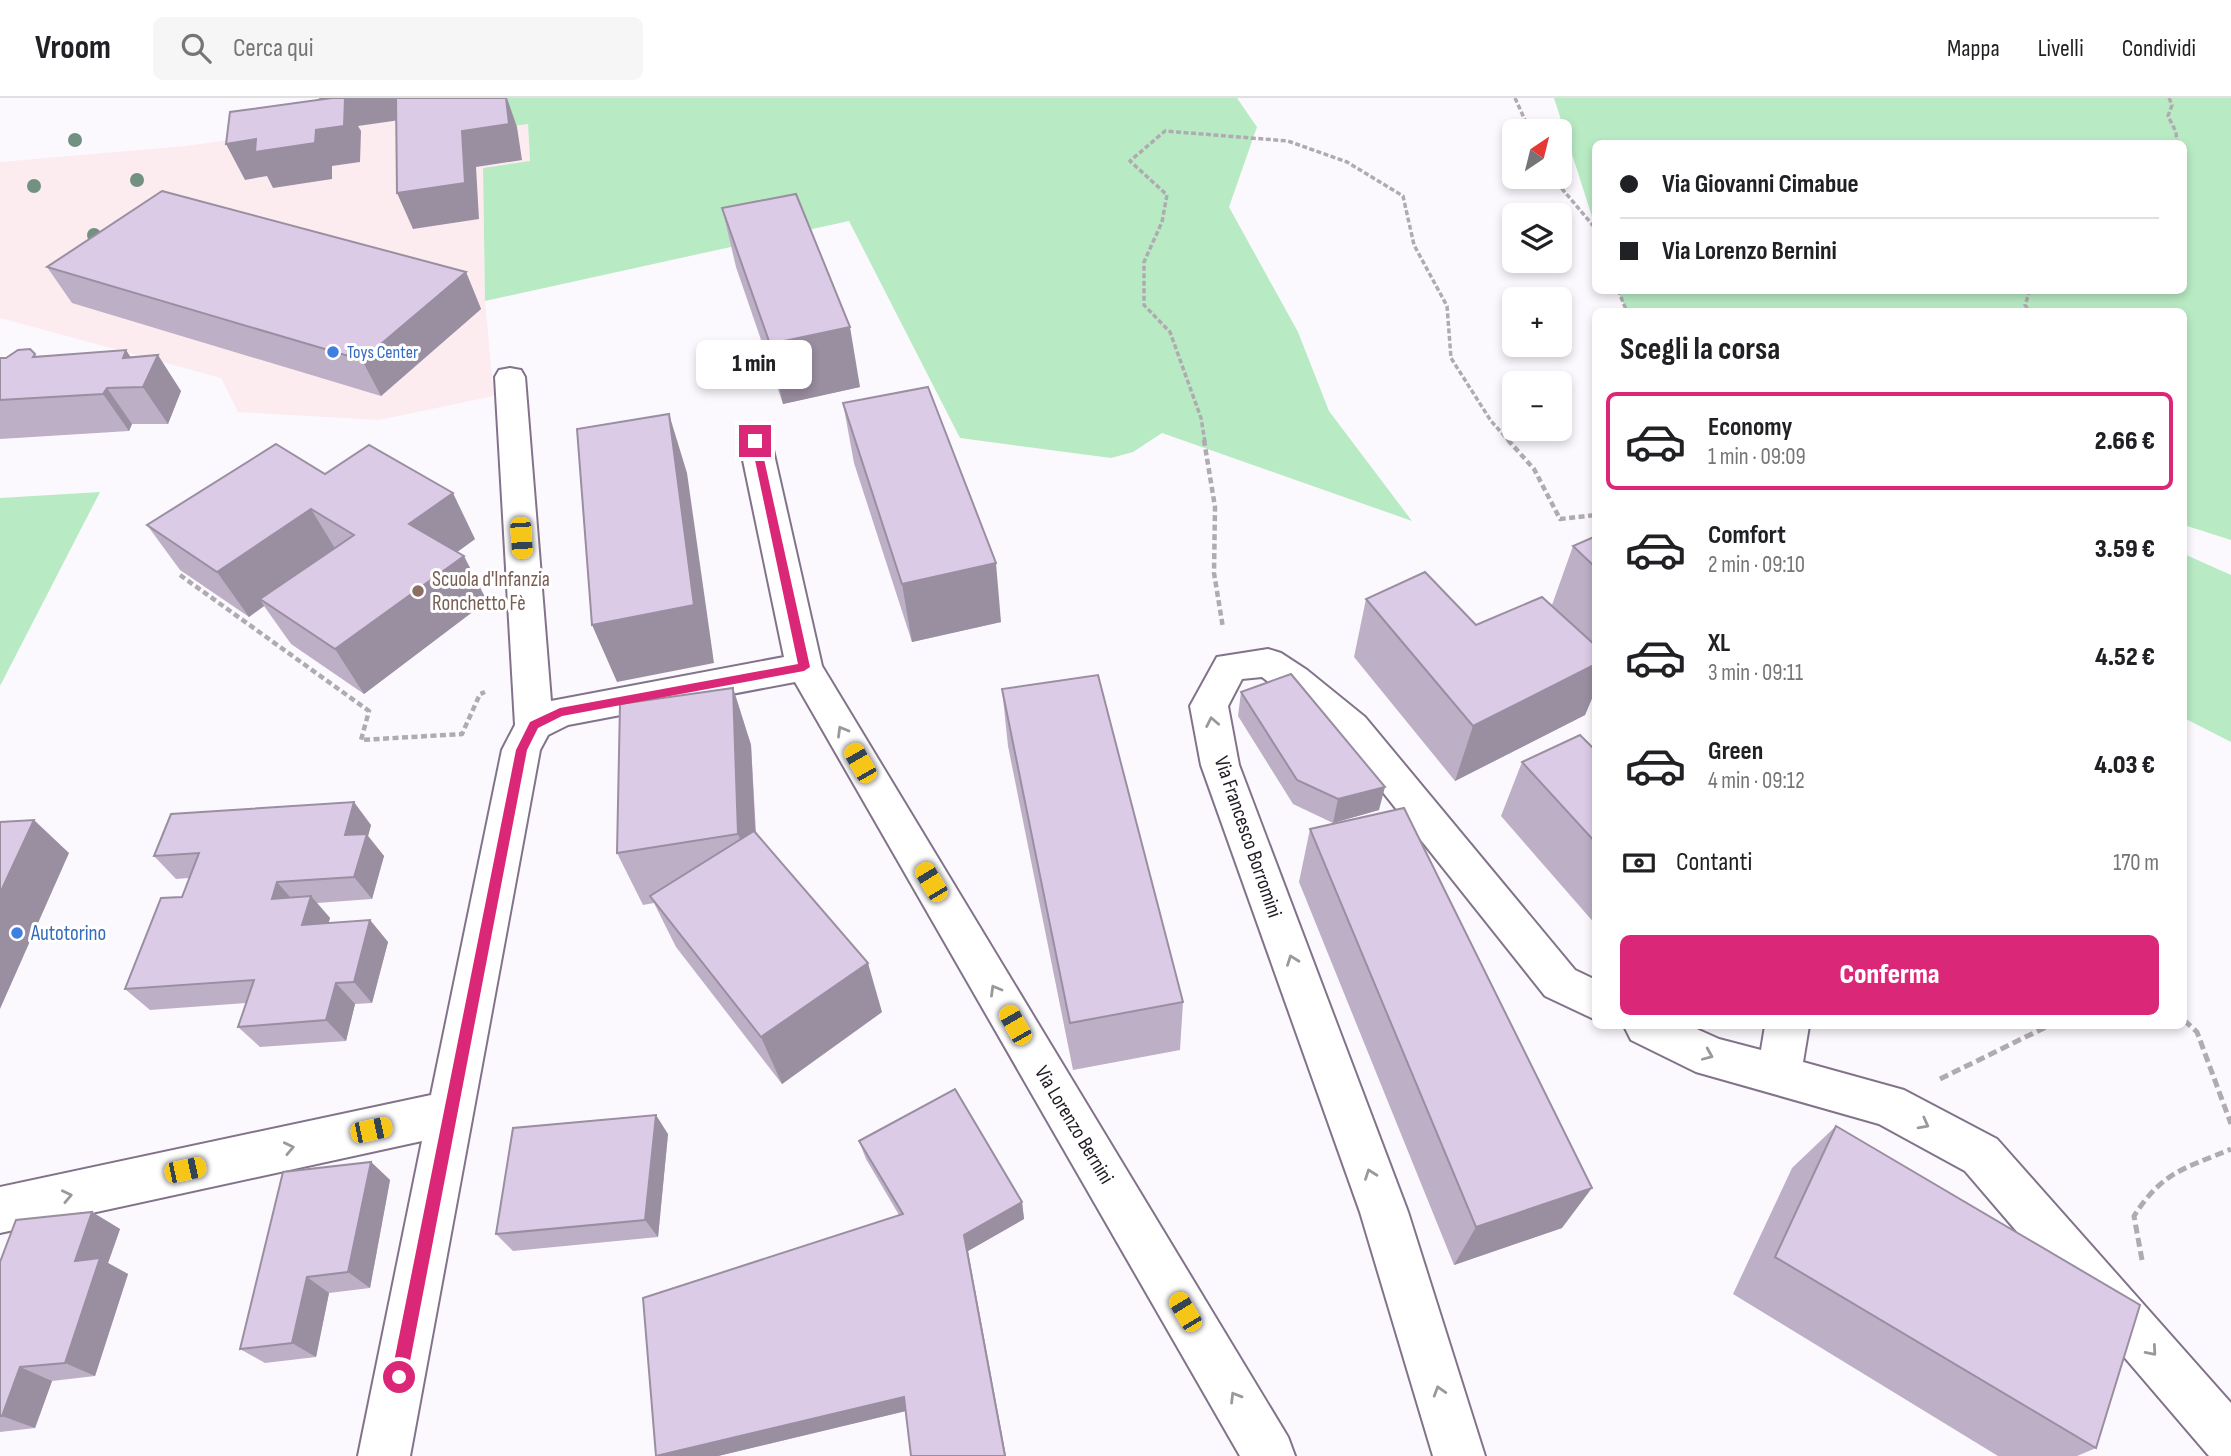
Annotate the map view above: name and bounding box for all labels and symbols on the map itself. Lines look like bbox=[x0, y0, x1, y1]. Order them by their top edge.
north arrow bbox=[1502, 119, 1572, 189]
callout: 1 min bbox=[697, 340, 813, 388]
place label: Toys Center bbox=[347, 342, 418, 363]
marker: Toys Center bbox=[325, 344, 341, 360]
route end bbox=[739, 425, 771, 457]
car bbox=[510, 516, 533, 560]
place label: Scuola d'Infanzia Ronchetto Fè bbox=[432, 567, 550, 616]
marker: Scuola d'Infanzia Ronchetto Fè bbox=[410, 583, 426, 599]
one-way arrow bbox=[1205, 716, 1220, 728]
one-way arrow bbox=[837, 726, 850, 738]
car bbox=[841, 740, 880, 786]
street label: Via Francesco Borromini bbox=[1209, 753, 1287, 921]
car bbox=[912, 859, 951, 905]
place label: Autotorino bbox=[30, 921, 106, 946]
marker: Autotorino bbox=[9, 925, 25, 941]
one-way arrow bbox=[1286, 955, 1300, 967]
one-way arrow bbox=[990, 985, 1003, 998]
car bbox=[996, 1002, 1035, 1048]
one-way arrow bbox=[1701, 1047, 1713, 1061]
street label: Via Lorenzo Bernini bbox=[1029, 1062, 1119, 1188]
car bbox=[349, 1115, 394, 1145]
one-way arrow bbox=[1916, 1116, 1929, 1129]
one-way arrow bbox=[283, 1141, 295, 1156]
car bbox=[163, 1155, 208, 1185]
one-way arrow bbox=[1364, 1168, 1378, 1180]
one-way arrow bbox=[61, 1189, 73, 1204]
car bbox=[1166, 1289, 1205, 1335]
one-way arrow bbox=[2144, 1343, 2156, 1356]
route start bbox=[383, 1361, 415, 1393]
one-way arrow bbox=[1432, 1385, 1447, 1397]
one-way arrow bbox=[1230, 1392, 1243, 1405]

